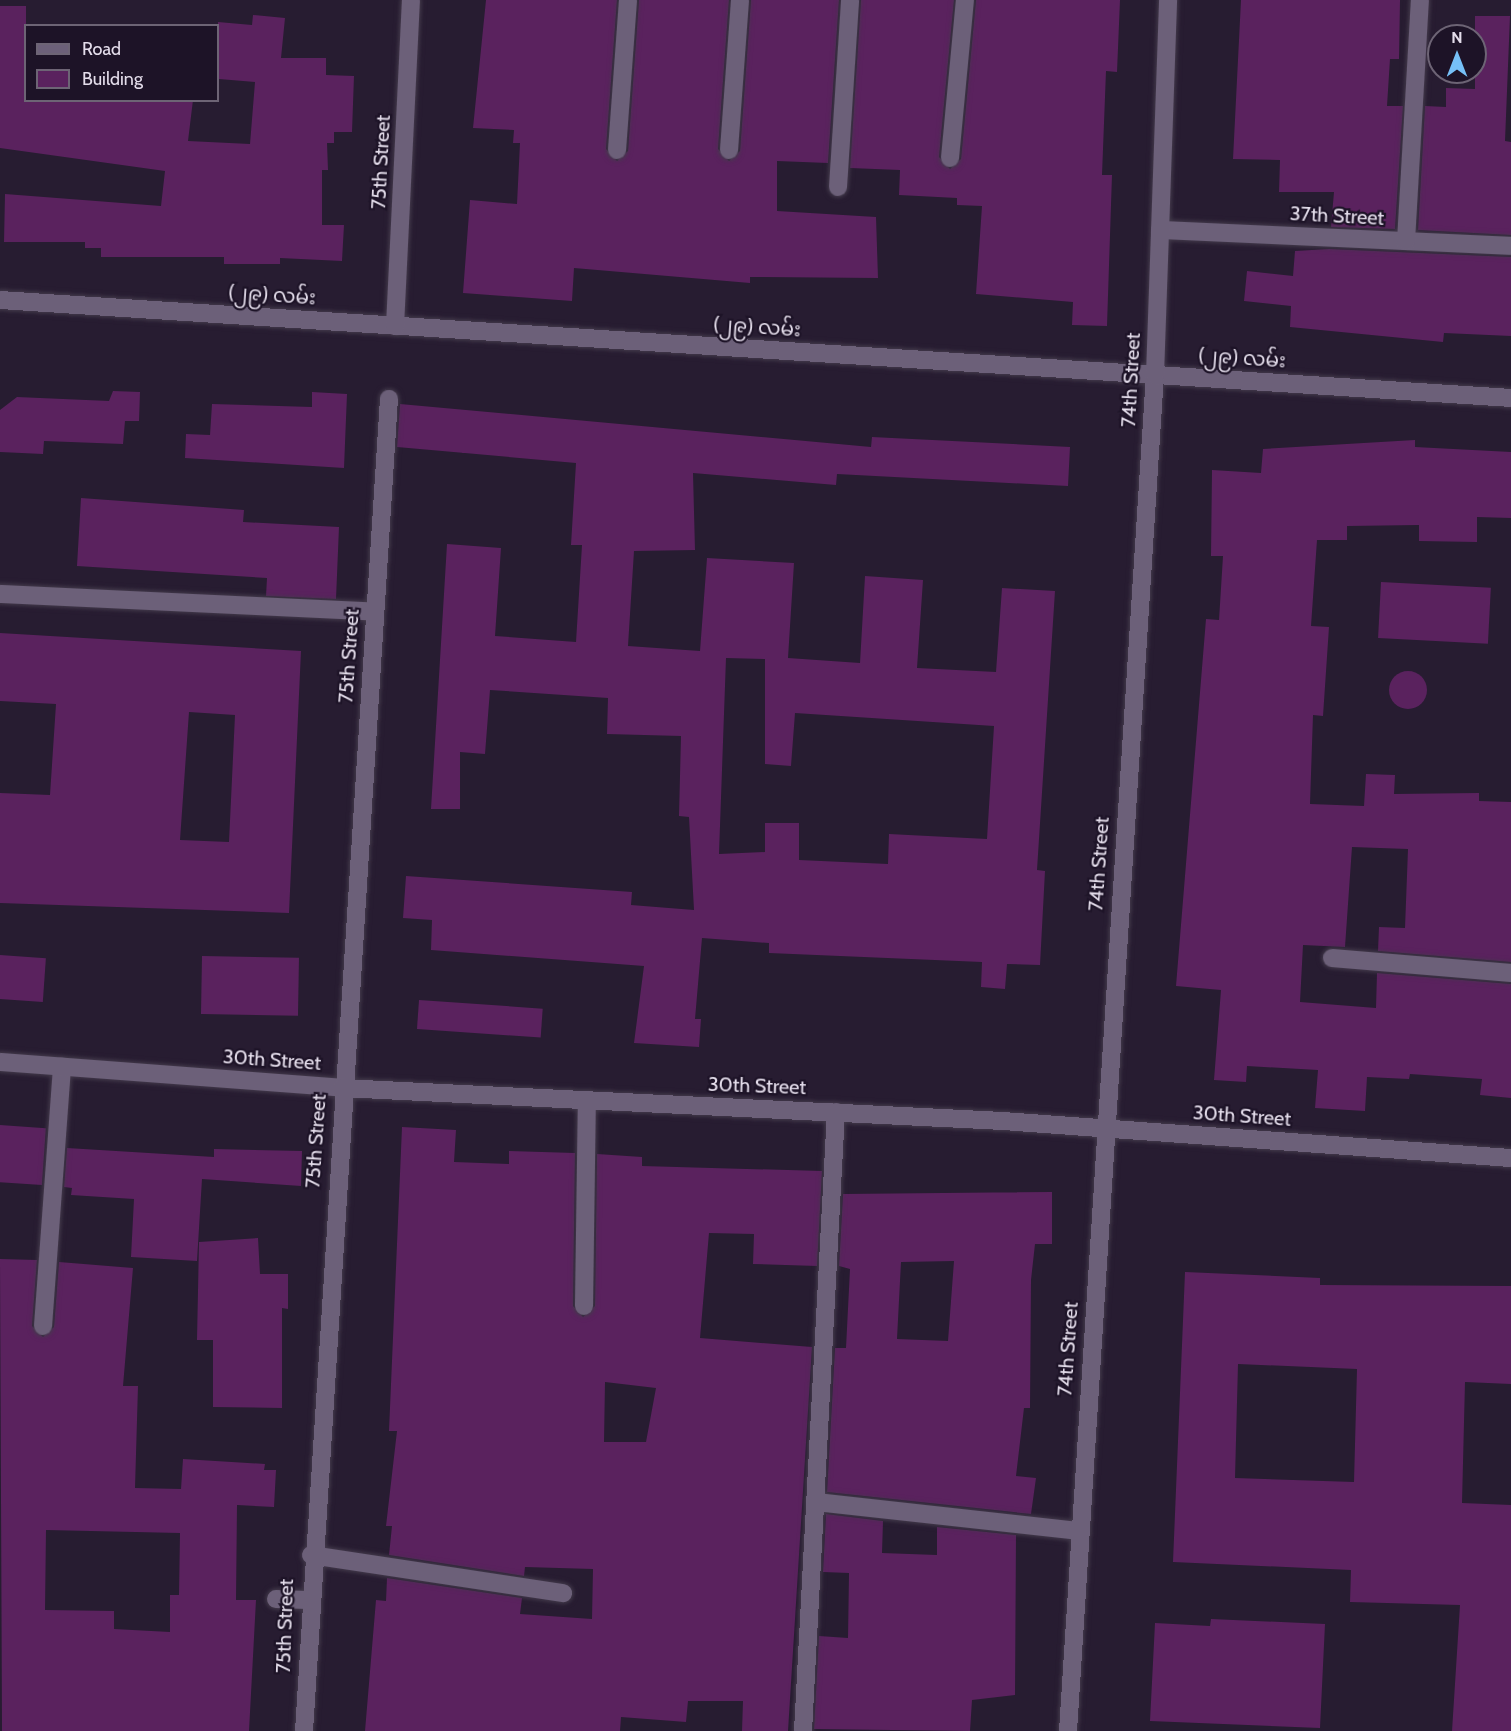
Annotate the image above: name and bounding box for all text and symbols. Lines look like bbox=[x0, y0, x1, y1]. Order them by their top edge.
legend bbox=[24, 24, 219, 102]
north arrow bbox=[1427, 24, 1487, 84]
text: N bbox=[1451, 28, 1463, 47]
text: Road bbox=[82, 38, 121, 60]
text: Building bbox=[82, 68, 143, 90]
street label: 75th Street bbox=[367, 114, 395, 210]
street label: 37th Street bbox=[1289, 202, 1385, 230]
street label: (၂၉) လမ်း bbox=[227, 280, 317, 310]
street label: (၂၉) လမ်း bbox=[712, 312, 802, 342]
street label: 74th Street bbox=[1117, 332, 1145, 428]
street label: (၂၉) လမ်း bbox=[1197, 343, 1287, 373]
street label: 75th Street bbox=[334, 608, 364, 704]
street label: 74th Street bbox=[1084, 816, 1114, 912]
street label: 30th Street bbox=[222, 1045, 322, 1075]
street label: 30th Street bbox=[707, 1072, 807, 1100]
street label: 75th Street bbox=[301, 1093, 331, 1189]
street label: 30th Street bbox=[1192, 1101, 1292, 1131]
street label: 74th Street bbox=[1053, 1301, 1083, 1397]
street label: 75th Street bbox=[271, 1578, 299, 1674]

